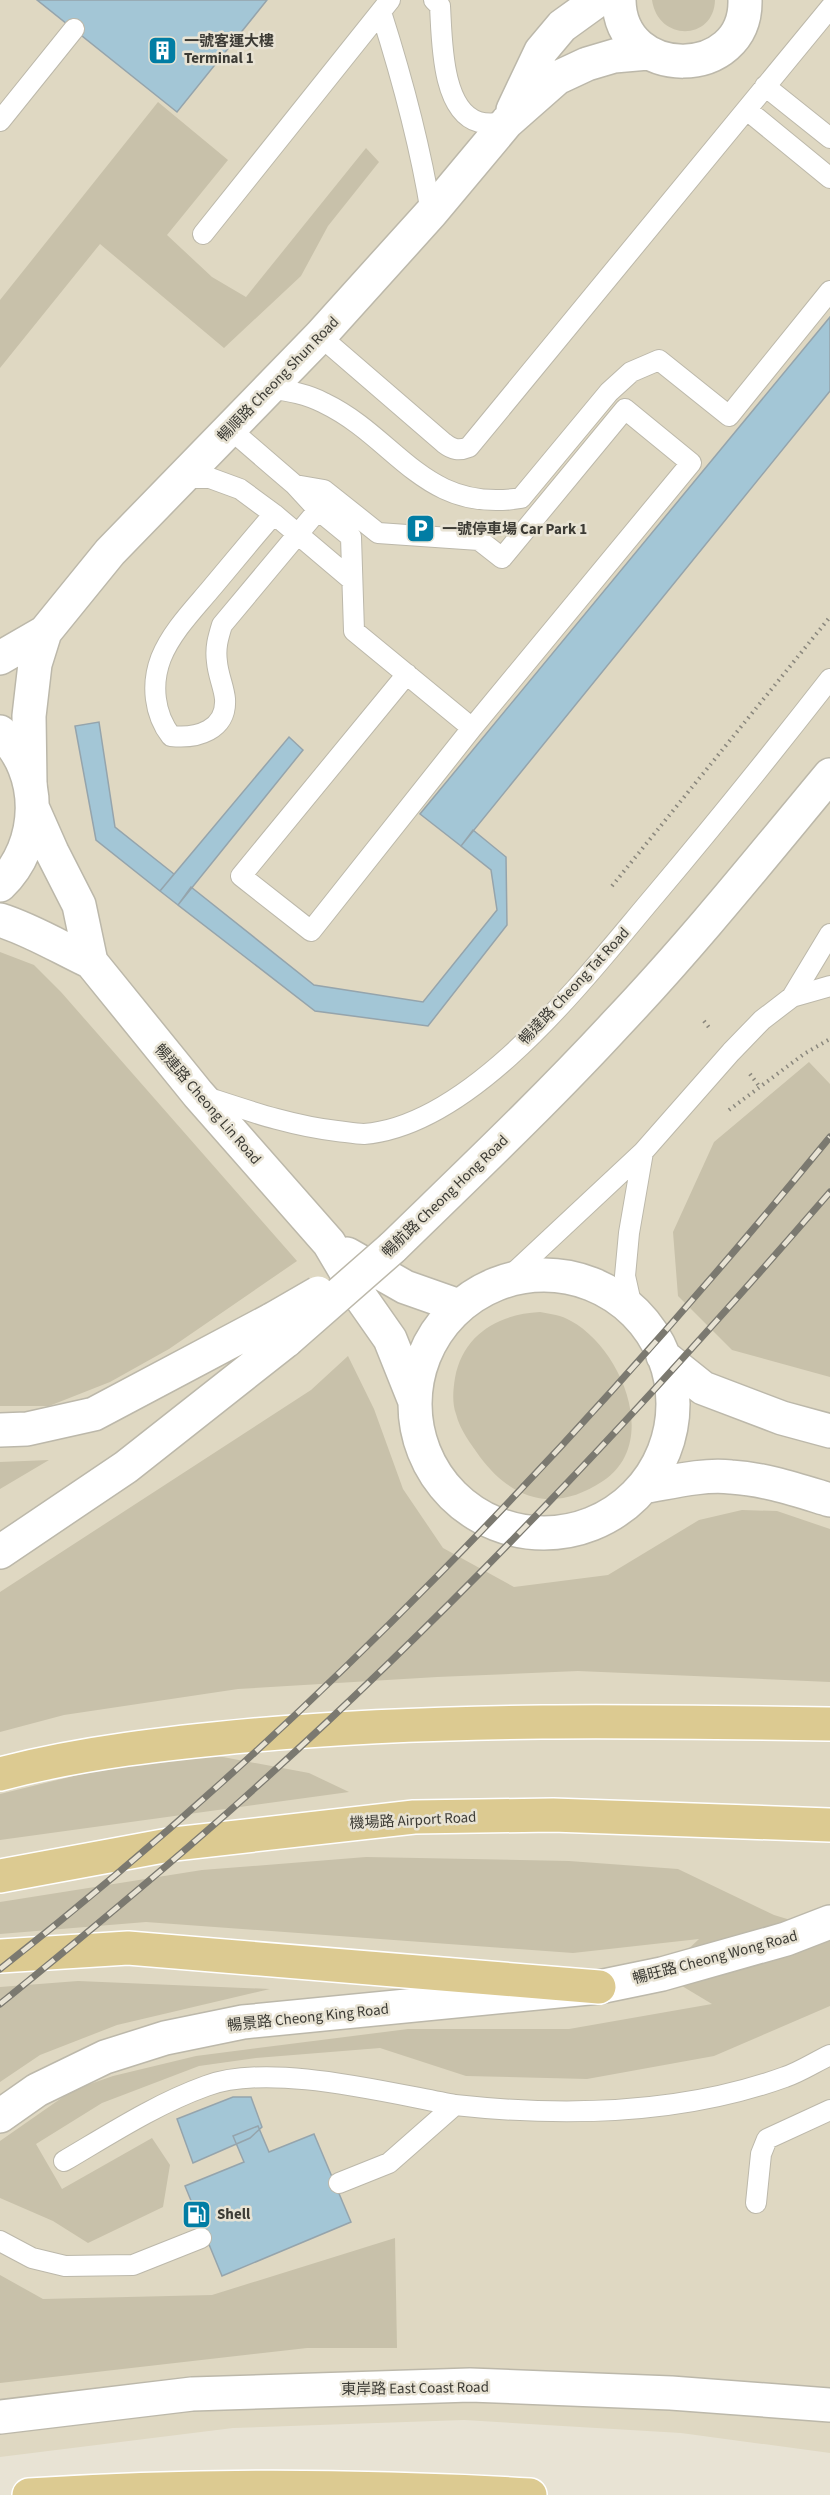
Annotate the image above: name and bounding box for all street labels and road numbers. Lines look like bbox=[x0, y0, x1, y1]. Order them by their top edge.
street label: 暢順路 Cheong Shun Road bbox=[213, 312, 344, 447]
street label: 暢達路 Cheong Tat Road bbox=[514, 923, 634, 1050]
street label: 暢連路 Cheong Lin Road bbox=[149, 1040, 266, 1169]
street label: 暢航路 Cheong Hong Road bbox=[378, 1130, 513, 1262]
street label: 機場路 Airport Road bbox=[349, 1807, 477, 1834]
street label: 暢旺路 Cheong Wong Road bbox=[630, 1925, 800, 1990]
street label: 暢景路 Cheong King Road bbox=[226, 1999, 390, 2036]
street label: 東岸路 East Coast Road bbox=[341, 2377, 489, 2400]

